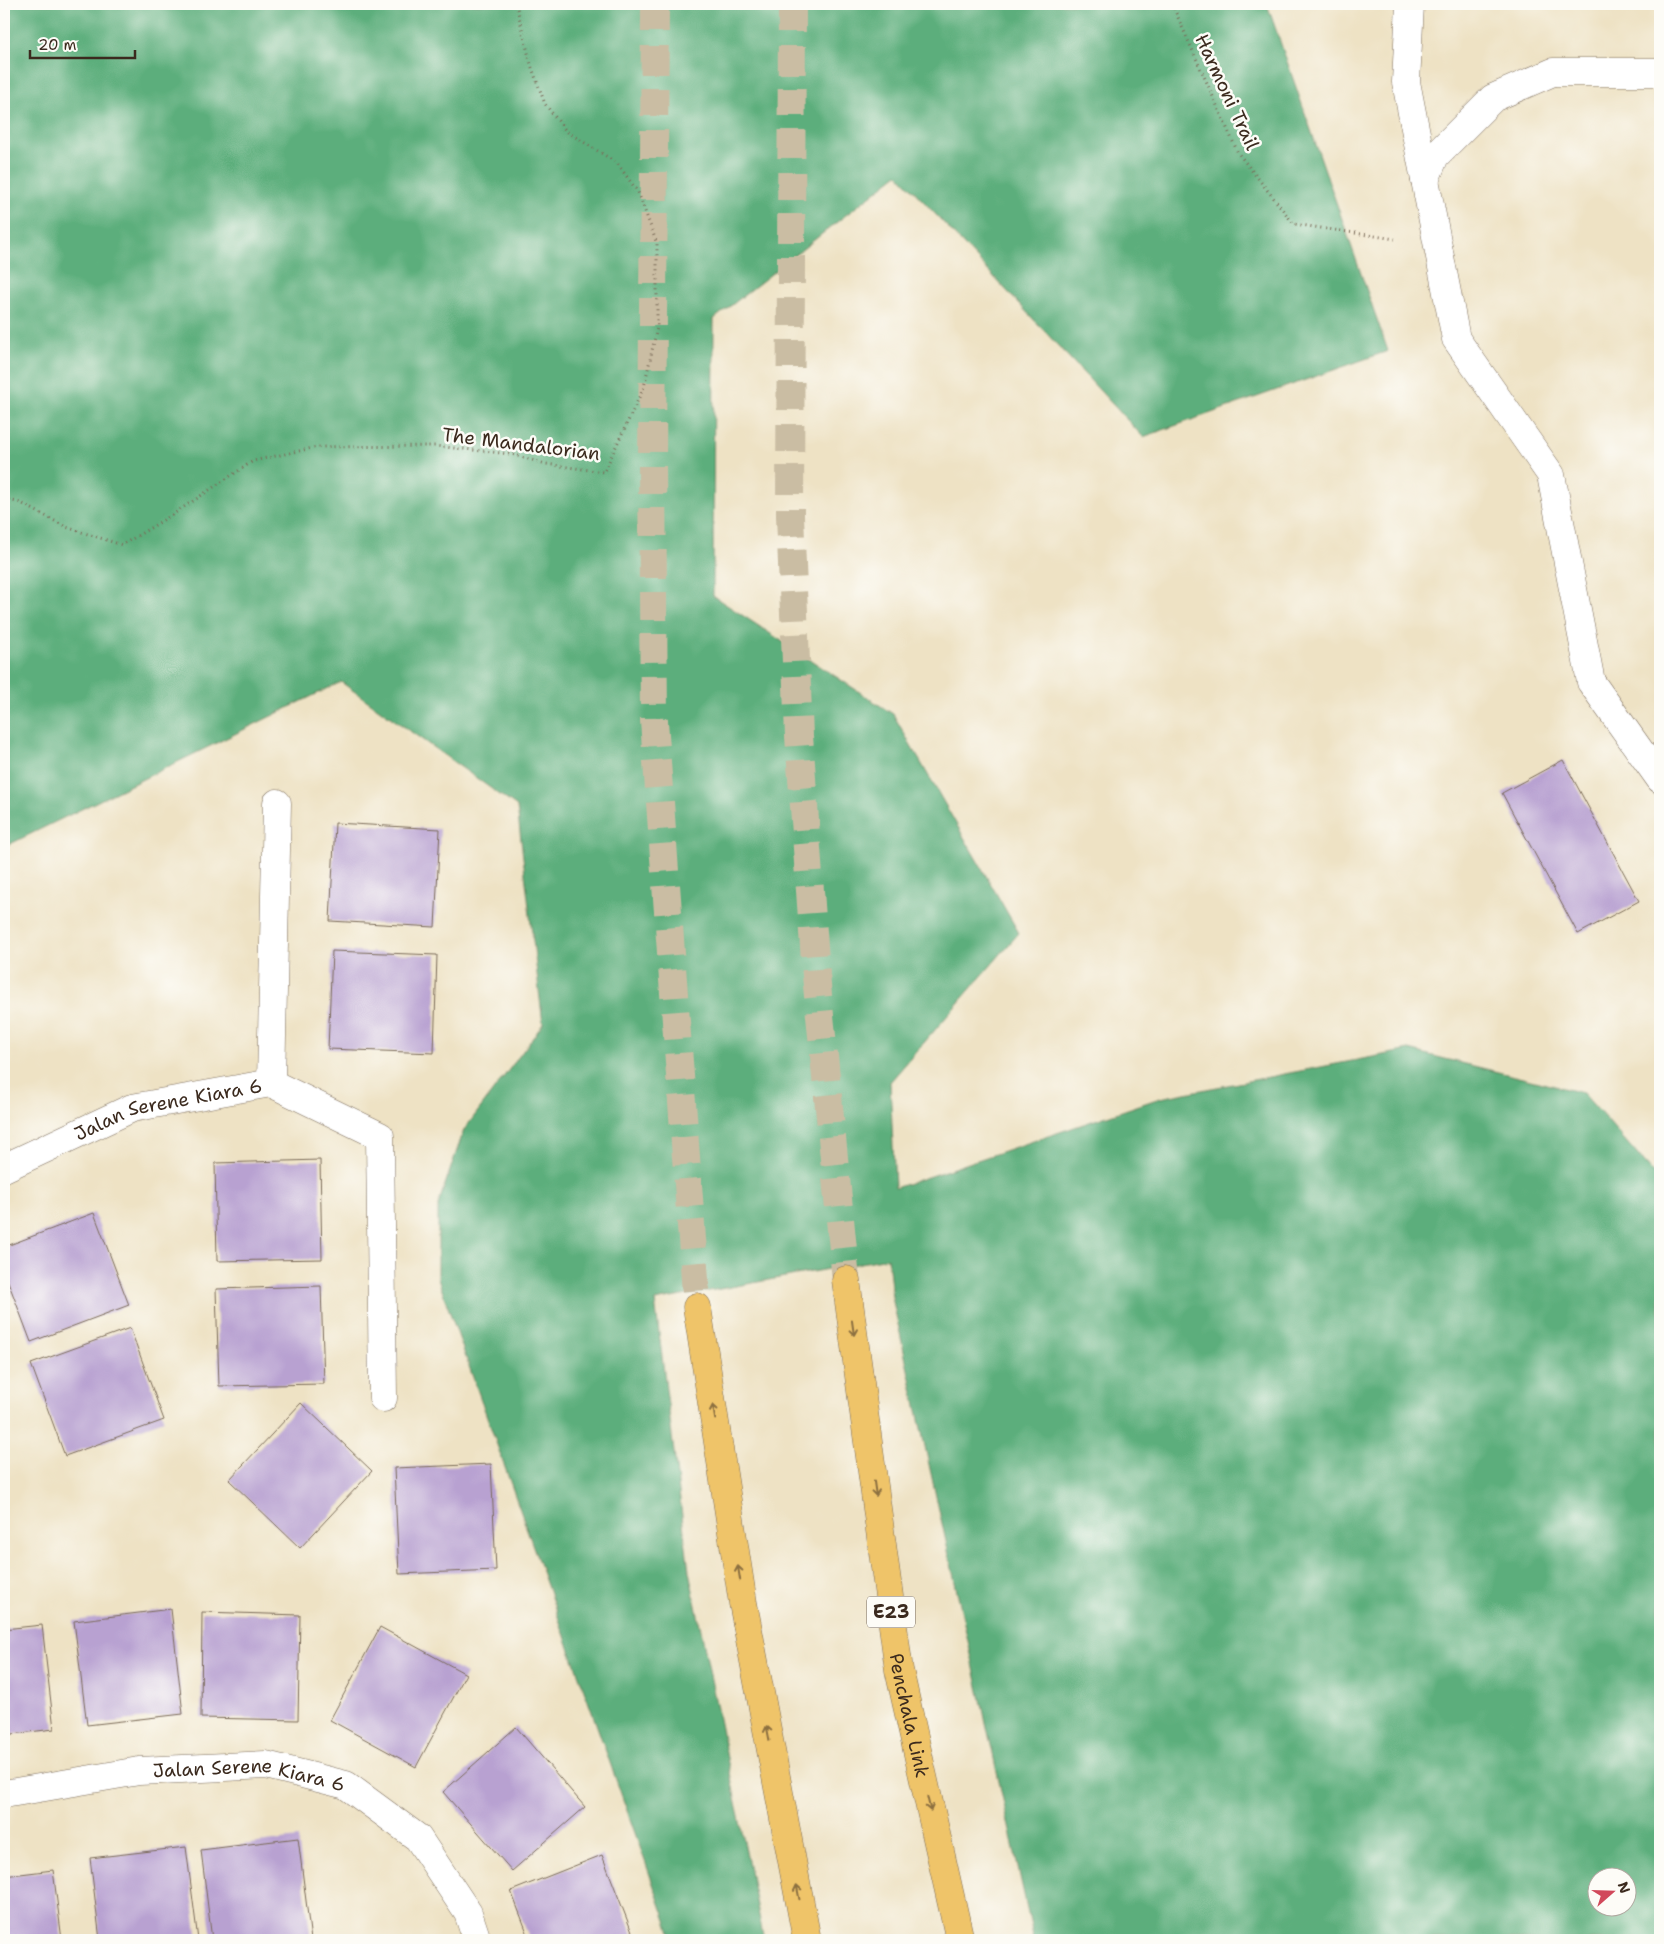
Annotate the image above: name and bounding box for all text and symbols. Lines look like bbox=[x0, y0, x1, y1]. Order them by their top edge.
scale bar bbox=[30, 28, 135, 60]
street label: Harmoni Trail bbox=[1189, 30, 1265, 154]
text: 20 m bbox=[38, 35, 77, 55]
street label: The Mandalorian bbox=[441, 422, 601, 466]
street label: Jalan Serene Kiara 6 bbox=[70, 1072, 264, 1146]
one-way arrow bbox=[848, 1320, 858, 1336]
one-way arrow bbox=[708, 1405, 718, 1421]
one-way arrow bbox=[870, 1481, 880, 1497]
one-way arrow bbox=[733, 1565, 743, 1581]
road number: E23 bbox=[867, 1596, 915, 1628]
street label: Penchala Link bbox=[884, 1652, 935, 1780]
one-way arrow bbox=[763, 1725, 772, 1741]
street label: Jalan Serene Kiara 6 bbox=[152, 1752, 348, 1797]
one-way arrow bbox=[925, 1796, 934, 1812]
north arrow bbox=[1586, 1866, 1636, 1916]
text: N bbox=[1614, 1879, 1635, 1896]
one-way arrow bbox=[793, 1885, 803, 1901]

